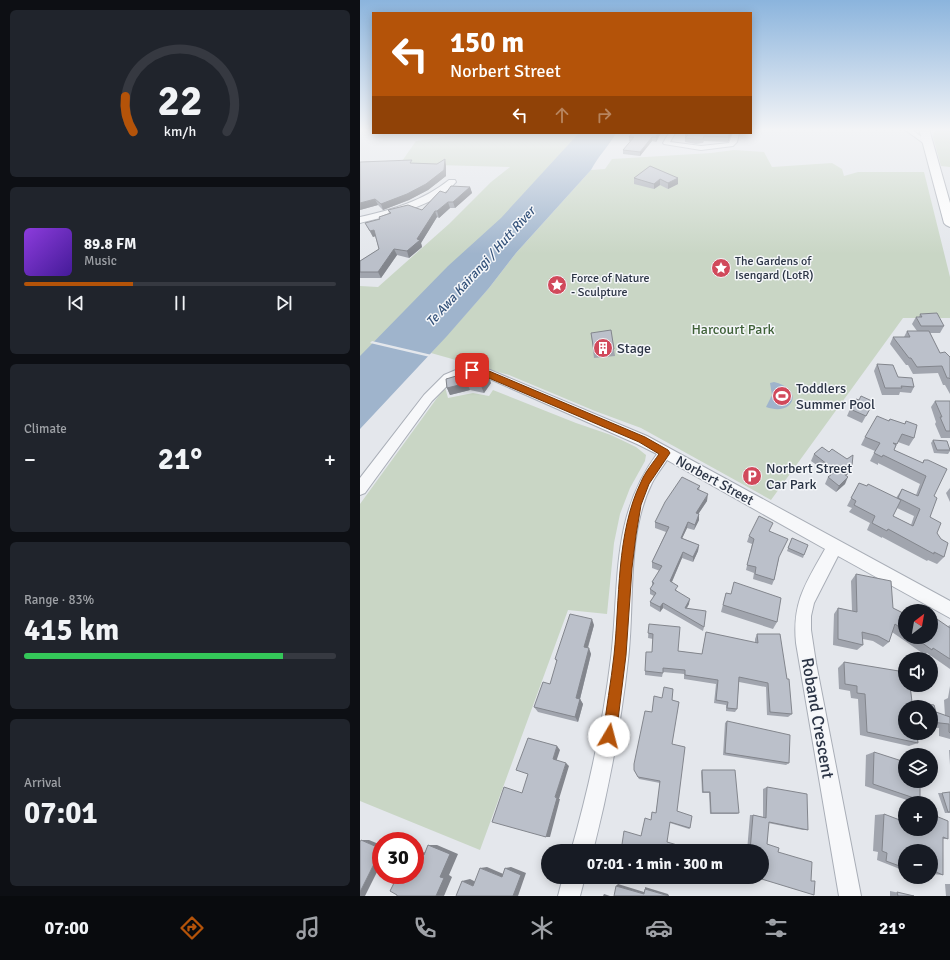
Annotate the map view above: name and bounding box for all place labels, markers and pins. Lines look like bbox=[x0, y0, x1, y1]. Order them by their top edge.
place label: The Gardens of Isengard (LotR) bbox=[735, 254, 814, 283]
place icon: The Gardens of Isengard (LotR) bbox=[710, 257, 732, 279]
place label: Force of Nature - Sculpture bbox=[571, 271, 649, 300]
place icon: Force of Nature - Sculpture bbox=[546, 274, 568, 296]
building icon: Stage bbox=[592, 337, 614, 359]
place label: Stage bbox=[617, 340, 651, 357]
pin bbox=[455, 353, 489, 387]
place label: Toddlers Summer Pool bbox=[796, 380, 875, 413]
sports icon: Toddlers Summer Pool bbox=[771, 385, 793, 407]
place label: Norbert Street Car Park bbox=[766, 460, 852, 493]
parking icon: Norbert Street Car Park bbox=[741, 465, 763, 487]

